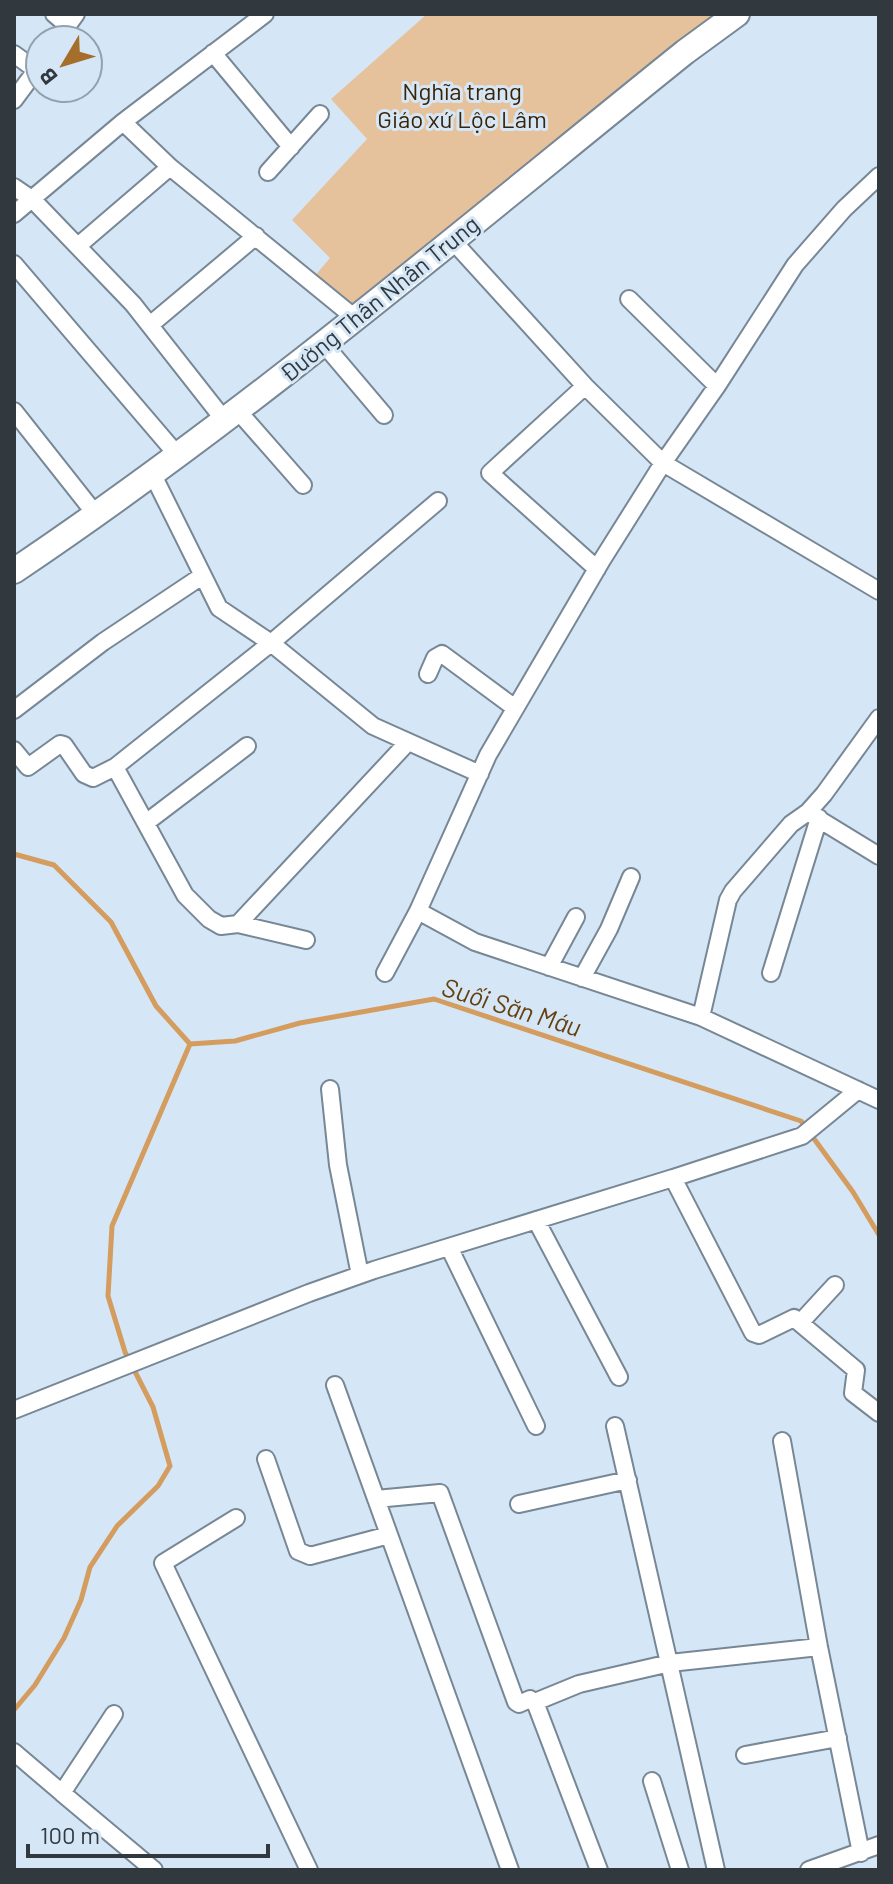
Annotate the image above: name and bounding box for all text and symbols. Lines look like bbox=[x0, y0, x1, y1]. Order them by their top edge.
north arrow bbox=[24, 24, 104, 104]
text: B bbox=[33, 64, 62, 90]
park label: Nghĩa trang Giáo xứ Lộc Lâm bbox=[377, 76, 547, 133]
street label: Đường Thân Nhân Trung bbox=[274, 209, 484, 387]
water label: Suối Săn Máu bbox=[439, 970, 585, 1042]
scale bar bbox=[28, 1808, 268, 1858]
text: 100 m bbox=[40, 1820, 100, 1849]

